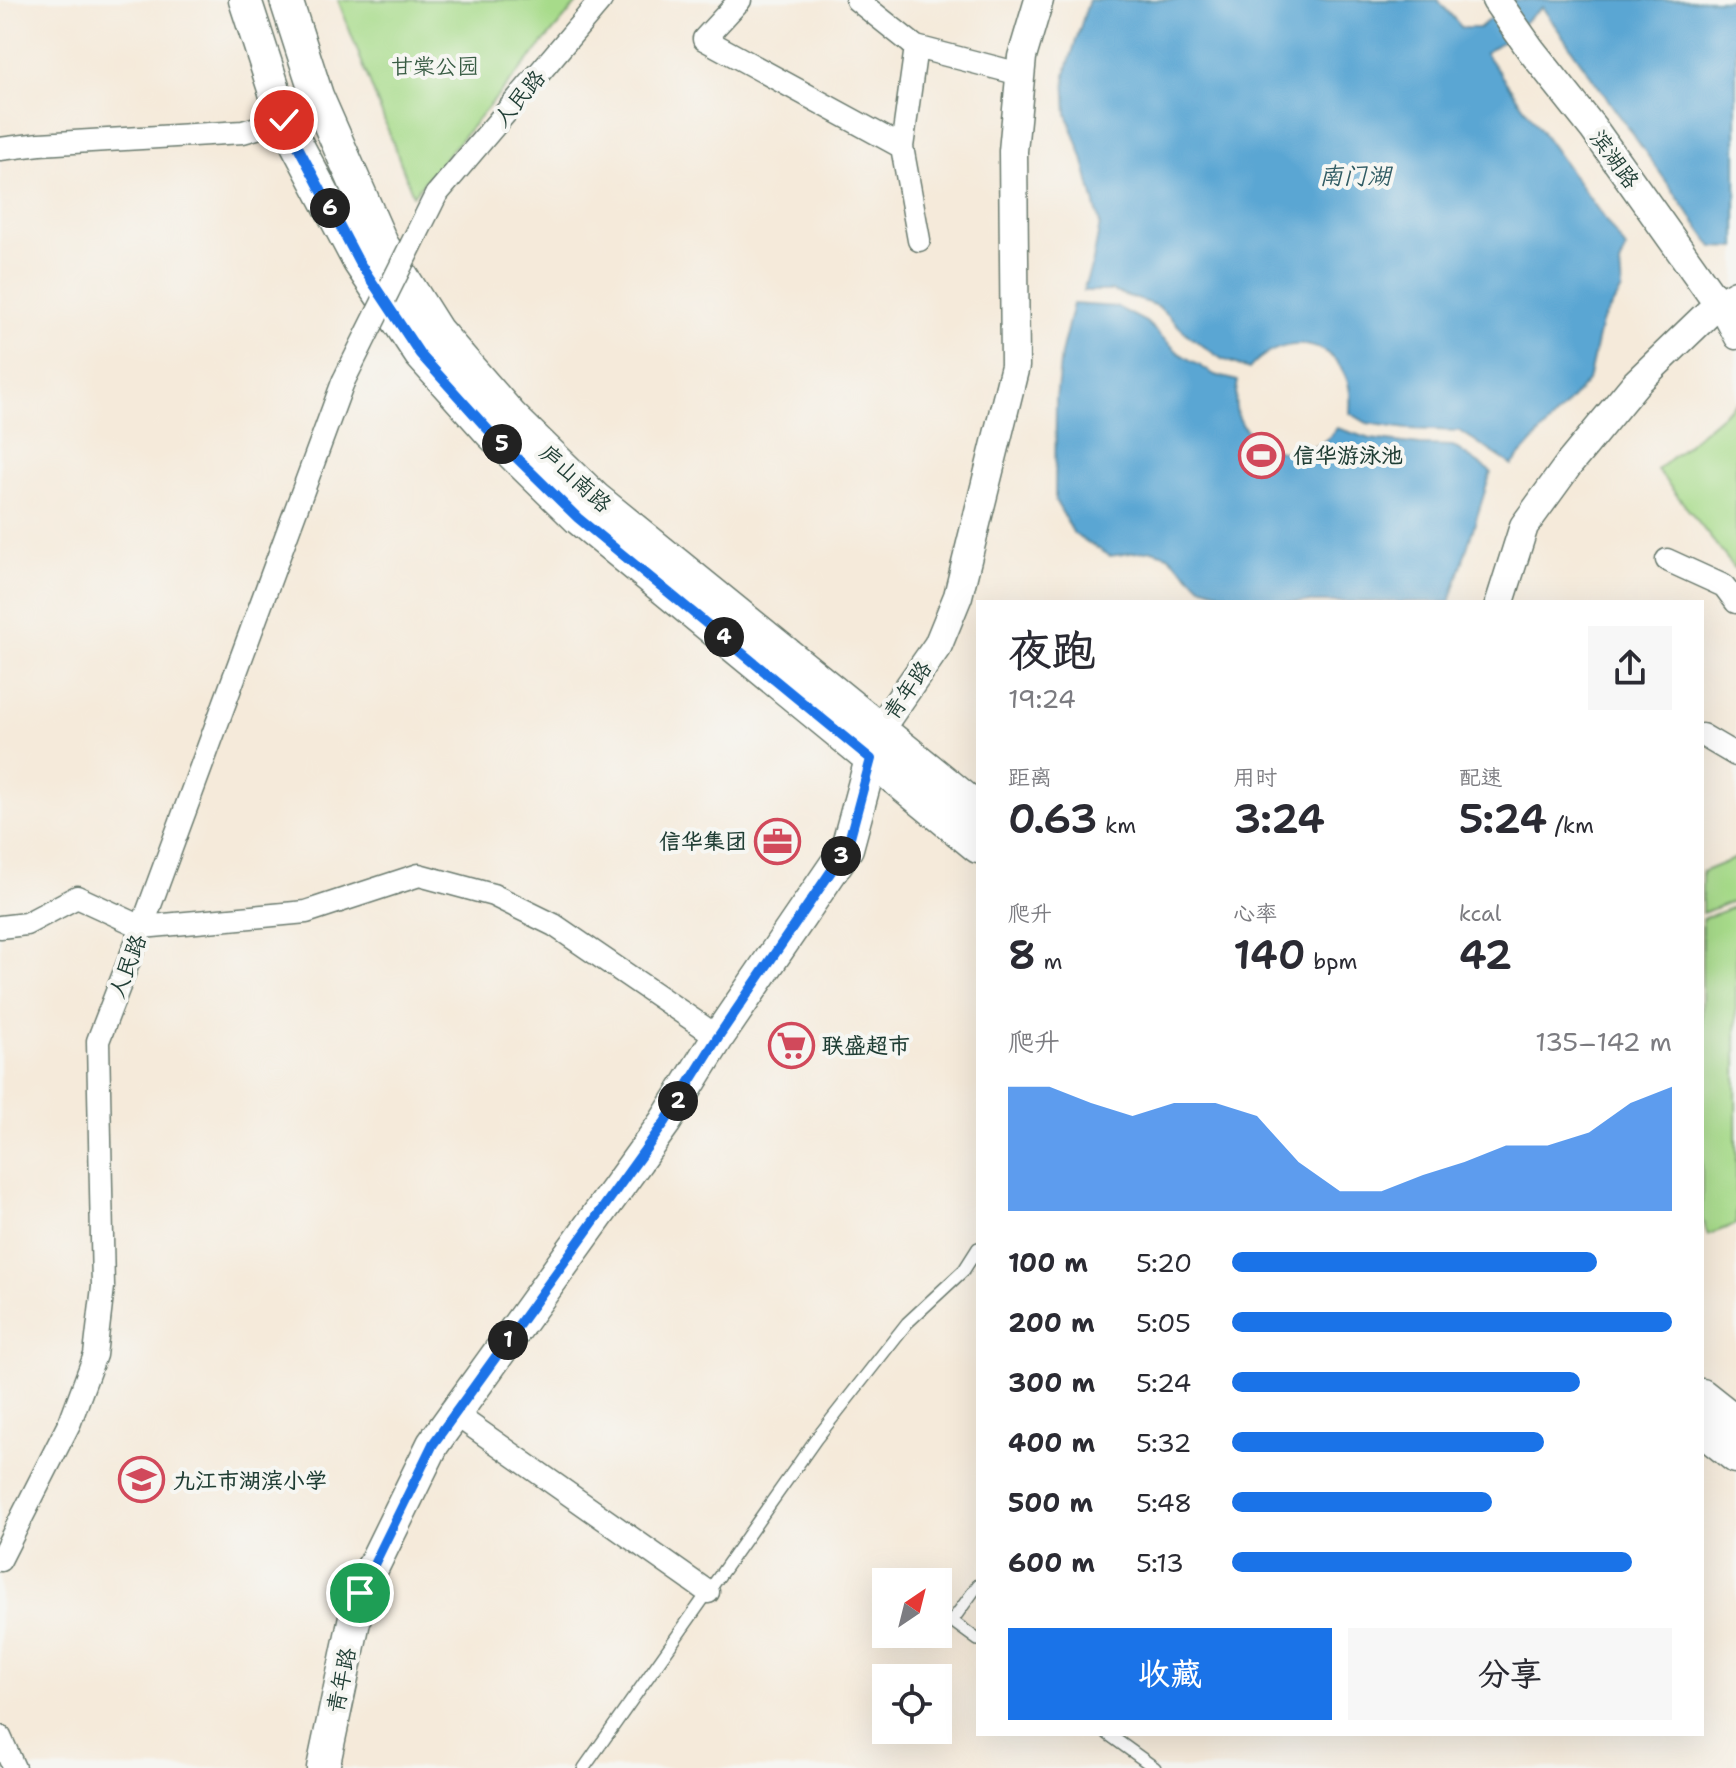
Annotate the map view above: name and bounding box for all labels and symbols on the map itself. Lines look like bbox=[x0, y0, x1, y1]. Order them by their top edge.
park label: 甘棠公园 bbox=[391, 52, 479, 81]
street label: 人民路 bbox=[487, 64, 552, 133]
pin bbox=[250, 86, 318, 154]
street label: 滨湖路 bbox=[1583, 124, 1646, 195]
water label: 南门湖 bbox=[1319, 160, 1394, 192]
pin: 6 bbox=[310, 188, 350, 228]
pin: 5 bbox=[482, 424, 522, 464]
sports icon: 信华游泳池 bbox=[1238, 431, 1286, 479]
street label: 庐山南路 bbox=[534, 438, 618, 519]
place label: 信华游泳池 bbox=[1293, 441, 1403, 470]
pin: 4 bbox=[704, 617, 744, 657]
street label: 青年路 bbox=[877, 655, 938, 726]
office icon: 信华集团 bbox=[754, 817, 802, 865]
place label: 信华集团 bbox=[659, 827, 747, 856]
pin: 3 bbox=[821, 836, 861, 876]
street label: 人民路 bbox=[102, 930, 153, 1002]
supermarket icon: 联盛超市 bbox=[767, 1021, 815, 1069]
place label: 联盛超市 bbox=[822, 1031, 910, 1060]
pin: 2 bbox=[658, 1081, 698, 1121]
pin: 1 bbox=[488, 1320, 528, 1360]
school or university icon: 九江市湖滨小学 bbox=[118, 1456, 166, 1504]
place label: 九江市湖滨小学 bbox=[173, 1466, 327, 1495]
pin bbox=[326, 1559, 394, 1627]
north arrow bbox=[872, 1568, 952, 1648]
street label: 青年路 bbox=[320, 1645, 363, 1715]

